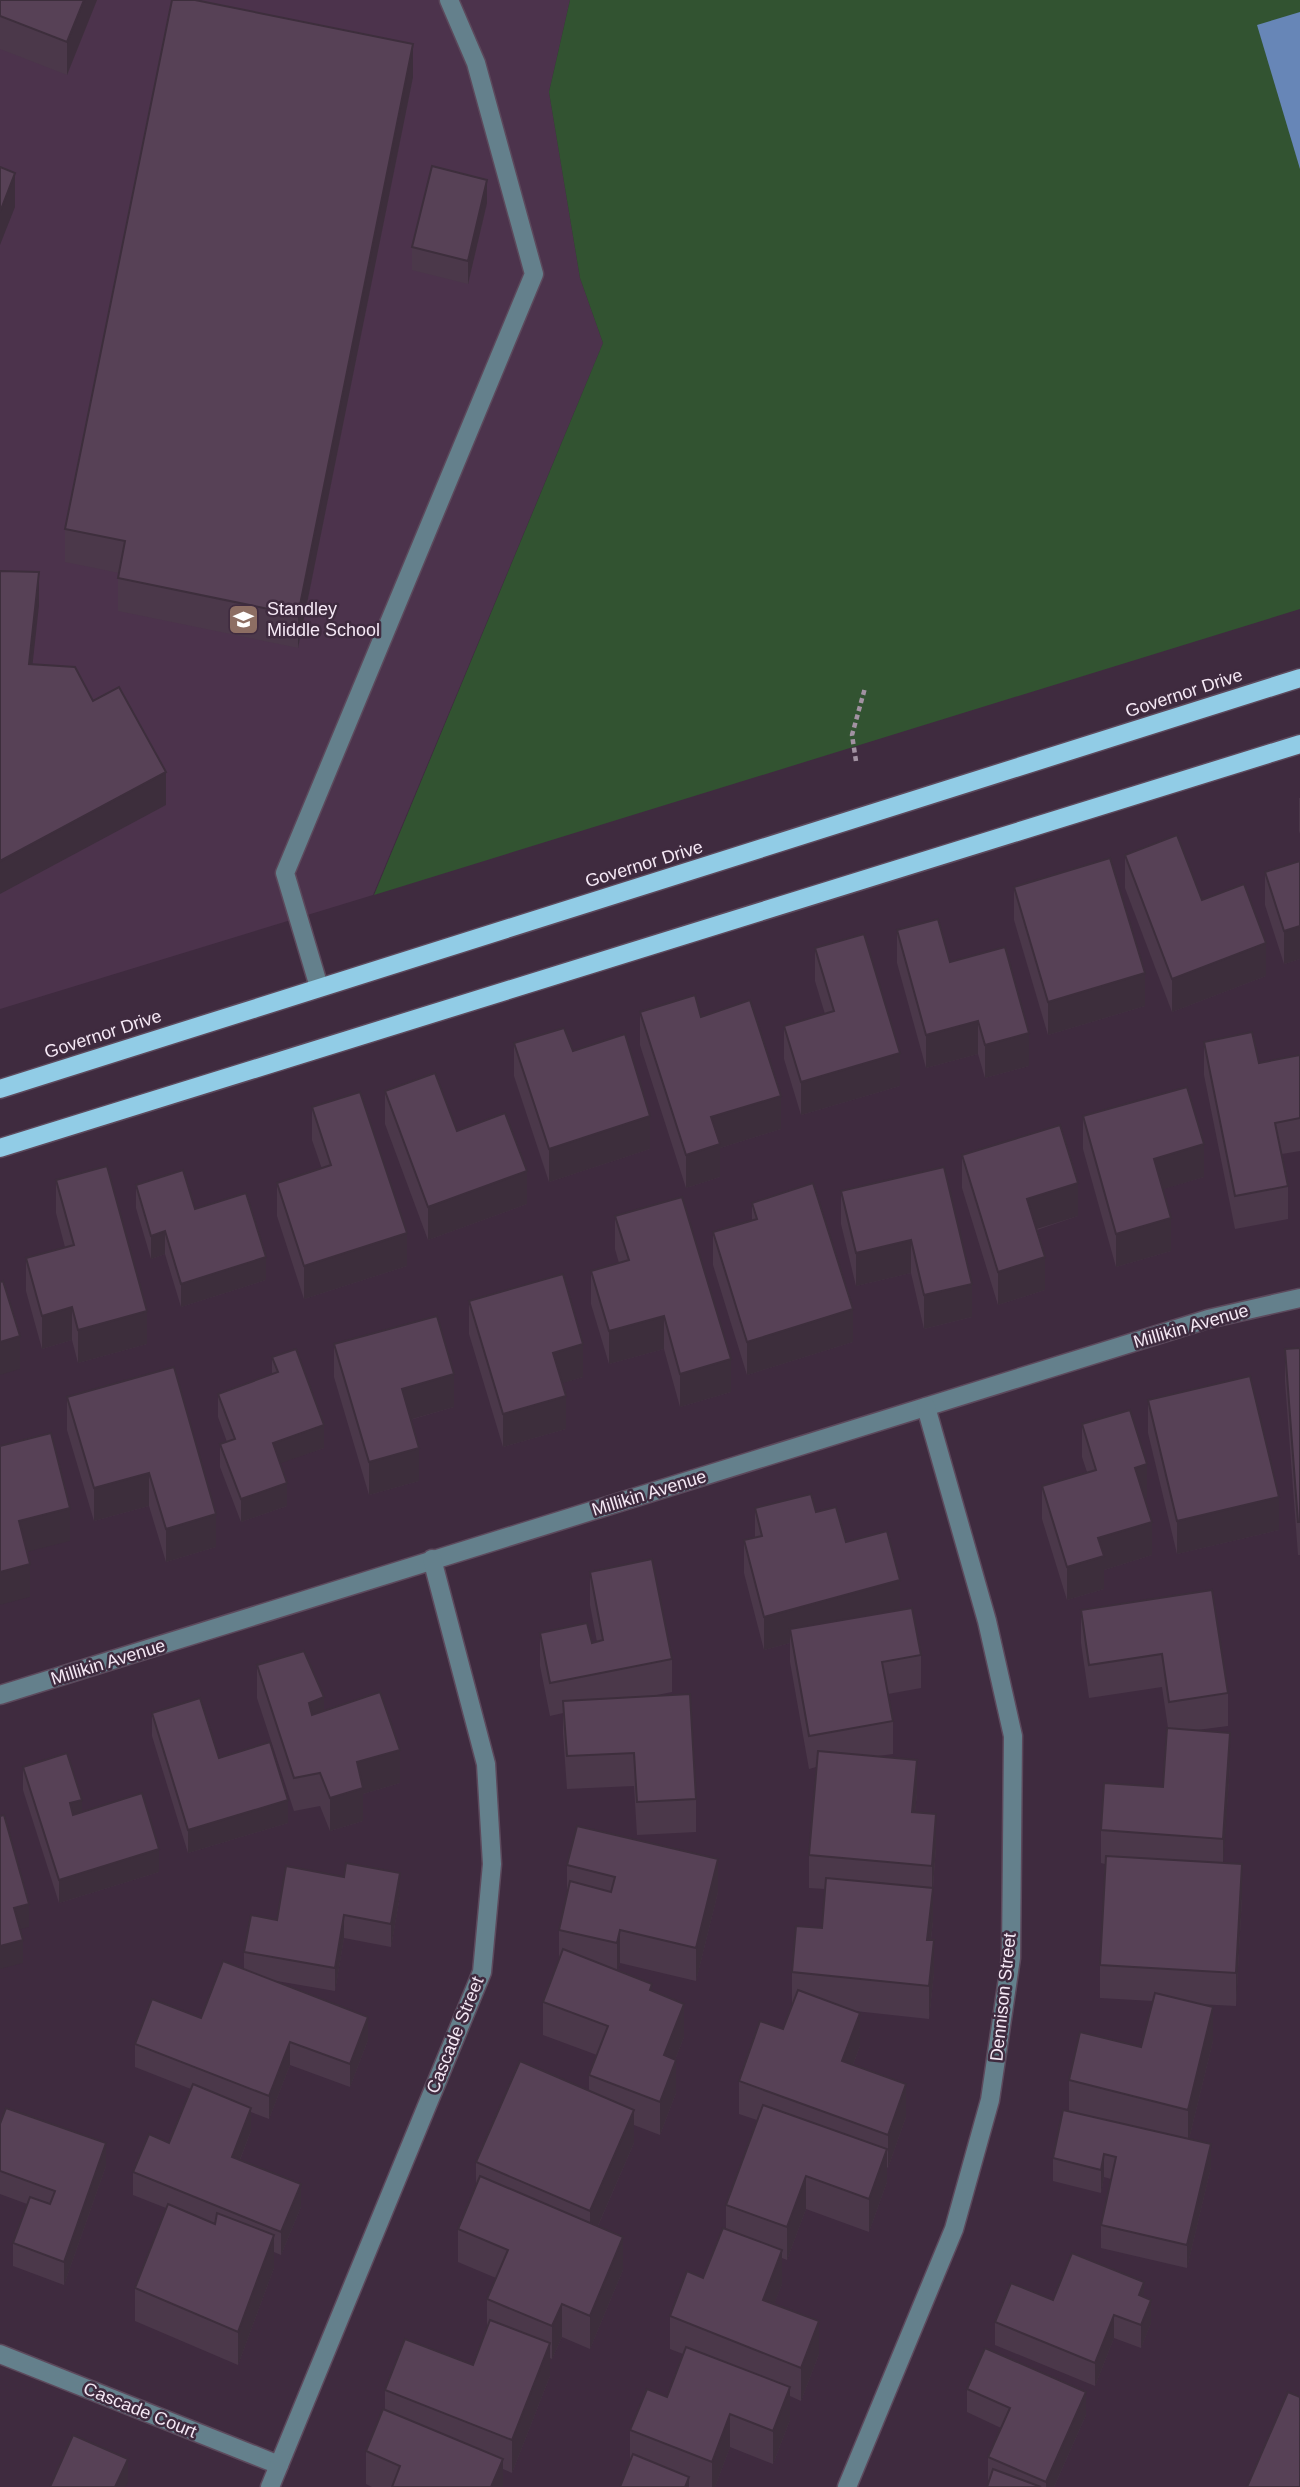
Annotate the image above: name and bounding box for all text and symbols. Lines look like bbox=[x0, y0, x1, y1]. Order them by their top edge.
place label: Standley Middle School bbox=[267, 599, 380, 640]
school or university icon: Standley Middle School bbox=[227, 602, 261, 636]
street label: Governor Drive bbox=[1123, 665, 1245, 721]
street label: Governor Drive bbox=[583, 837, 705, 891]
street label: Governor Drive bbox=[42, 1006, 164, 1062]
street label: Millikin Avenue bbox=[1131, 1300, 1251, 1352]
street label: Millikin Avenue bbox=[589, 1466, 709, 1520]
street label: Millikin Avenue bbox=[48, 1635, 168, 1689]
street label: Dennison Street bbox=[986, 1932, 1020, 2062]
street label: Cascade Street bbox=[422, 1974, 488, 2096]
street label: Cascade Court bbox=[81, 2378, 199, 2442]

